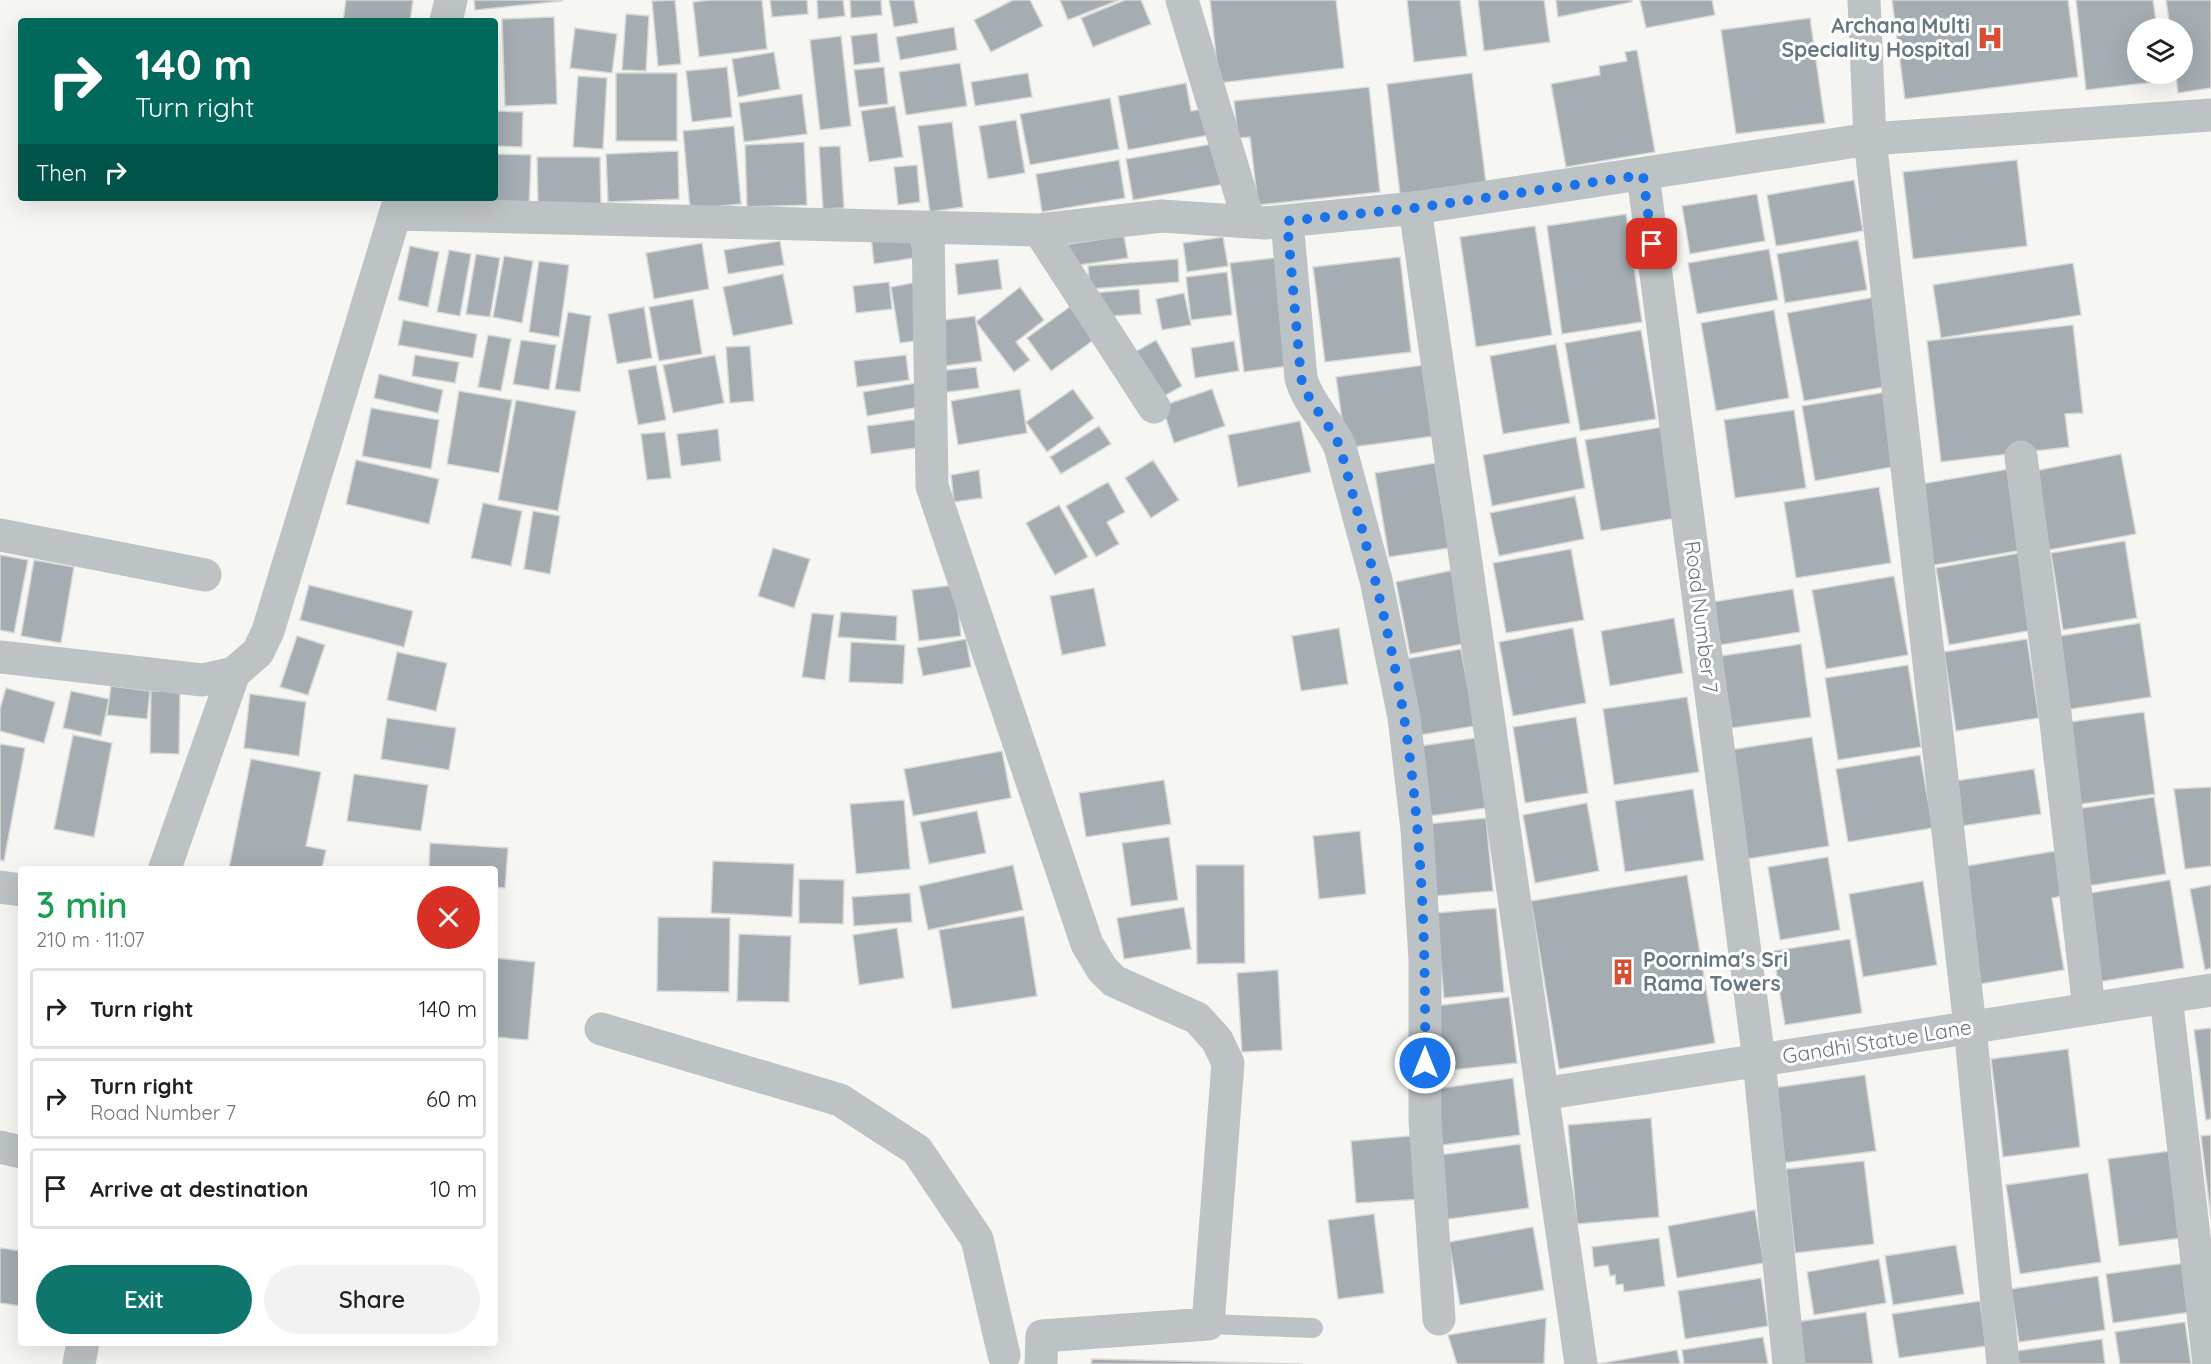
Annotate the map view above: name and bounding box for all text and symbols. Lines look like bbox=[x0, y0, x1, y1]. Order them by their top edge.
place label: Archana Multi Speciality Hospital bbox=[1781, 12, 1970, 62]
map controls bbox=[2127, 18, 2193, 84]
button: layers bbox=[2127, 18, 2193, 84]
hospital icon: Archana Multi Speciality Hospital bbox=[1975, 23, 2005, 53]
text: 140 m bbox=[135, 38, 252, 91]
icon: right bbox=[36, 42, 114, 120]
text: Turn right bbox=[135, 90, 254, 124]
icon: right bbox=[99, 156, 132, 189]
text: Then bbox=[36, 159, 87, 187]
pin bbox=[1626, 218, 1677, 269]
icon: arrive bbox=[1635, 227, 1668, 260]
street label: Road Number 7 bbox=[1680, 539, 1724, 695]
text: 3 min bbox=[36, 882, 128, 927]
button: close bbox=[417, 886, 480, 949]
text: 210 m · 11:07 bbox=[36, 927, 145, 952]
place label: Poornima's Sri Rama Towers bbox=[1643, 946, 1788, 996]
building icon: Poornima's Sri Rama Towers bbox=[1608, 957, 1638, 987]
icon: right bbox=[39, 992, 72, 1025]
text: Turn right bbox=[90, 995, 194, 1023]
text: 140 m bbox=[418, 995, 477, 1023]
street label: Gandhi Statue Lane bbox=[1781, 1013, 1973, 1069]
position arrow bbox=[1393, 1031, 1457, 1095]
text: Turn right bbox=[90, 1072, 194, 1100]
icon: right bbox=[39, 1082, 72, 1115]
text: 60 m bbox=[426, 1085, 477, 1113]
text: Road Number 7 bbox=[90, 1100, 236, 1125]
icon: arrive bbox=[39, 1172, 72, 1205]
text: Arrive at destination bbox=[90, 1175, 308, 1203]
text: 10 m bbox=[430, 1175, 477, 1203]
button: Exit bbox=[36, 1265, 252, 1334]
button: Share bbox=[264, 1265, 480, 1334]

